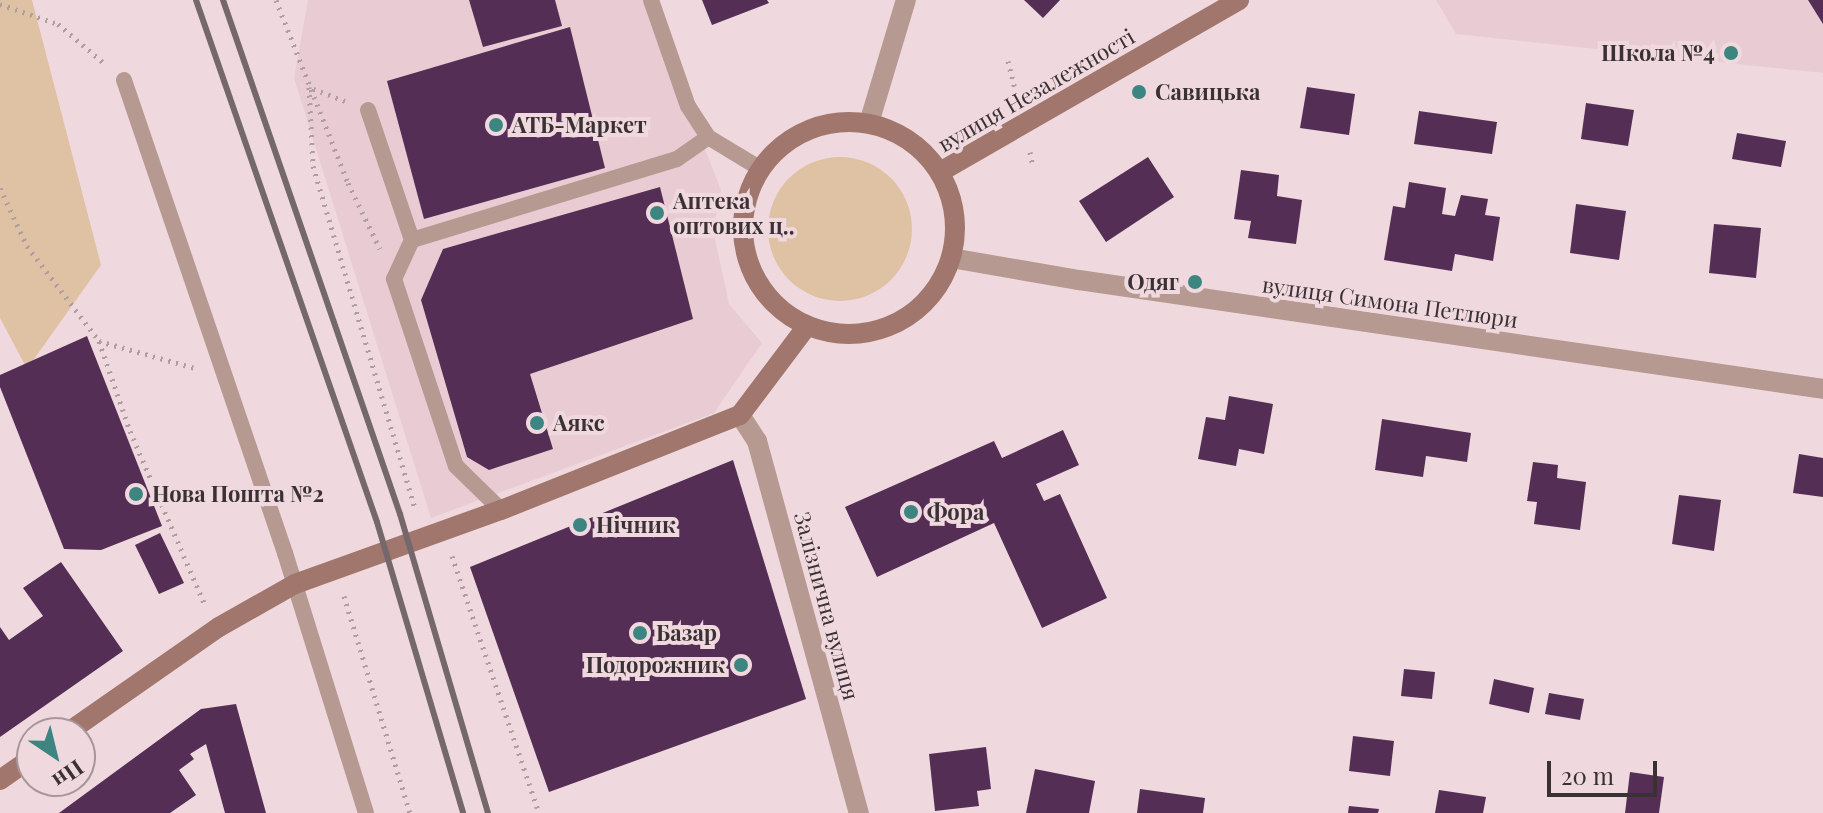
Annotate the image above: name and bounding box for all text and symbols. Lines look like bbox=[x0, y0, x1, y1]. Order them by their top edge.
street label: вулиця Незалежності bbox=[933, 23, 1139, 157]
place label: Школа №4 bbox=[1601, 40, 1715, 66]
marker: Школа №4 bbox=[1722, 44, 1740, 62]
place label: Савицька bbox=[1155, 79, 1260, 105]
marker: Савицька bbox=[1130, 83, 1148, 101]
place label: АТБ-Маркет bbox=[512, 112, 647, 138]
marker: АТБ-Маркет bbox=[487, 116, 505, 134]
place label: Аптека оптових ц‥ bbox=[673, 187, 795, 238]
marker: Аптека оптових ц‥ bbox=[648, 204, 666, 222]
place label: Одяг bbox=[1127, 269, 1179, 295]
street label: вулиця Симона Петлюри bbox=[1260, 271, 1520, 333]
marker: Одяг bbox=[1186, 273, 1204, 291]
place label: Аякс bbox=[553, 410, 605, 436]
marker: Аякс bbox=[528, 414, 546, 432]
place label: Нова Пошта №2 bbox=[152, 481, 324, 507]
marker: Нова Пошта №2 bbox=[127, 485, 145, 503]
place label: Фора bbox=[927, 499, 984, 525]
marker: Фора bbox=[902, 503, 920, 521]
street label: Залізнична вулиця bbox=[789, 509, 865, 703]
place label: Нічник bbox=[596, 512, 675, 538]
marker: Нічник bbox=[571, 516, 589, 534]
place label: Базар bbox=[656, 620, 717, 646]
marker: Базар bbox=[631, 624, 649, 642]
place label: Подорожник bbox=[586, 652, 725, 678]
marker: Подорожник bbox=[732, 656, 750, 674]
north arrow bbox=[16, 717, 96, 797]
scale bar bbox=[1551, 745, 1661, 795]
text: Пн bbox=[47, 754, 90, 796]
text: 20 m bbox=[1561, 759, 1614, 791]

